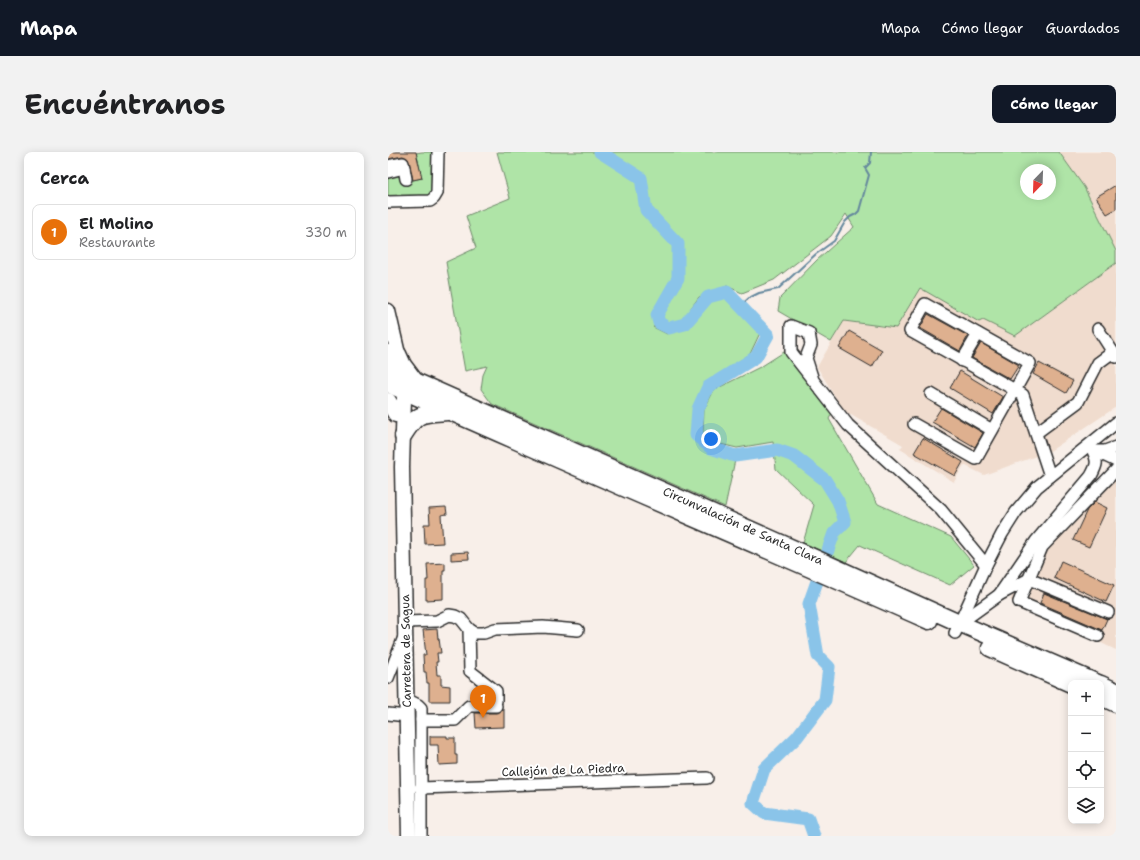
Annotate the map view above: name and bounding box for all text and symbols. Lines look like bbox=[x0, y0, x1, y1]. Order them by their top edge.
text: Mapa bbox=[20, 16, 77, 41]
text: Mapa bbox=[881, 19, 920, 37]
text: Cómo llegar bbox=[942, 19, 1023, 37]
text: Guardados bbox=[1045, 19, 1120, 37]
text: Encuéntranos bbox=[24, 85, 226, 123]
button: Cómo llegar bbox=[992, 85, 1116, 123]
north arrow bbox=[1020, 164, 1056, 200]
text: Cerca bbox=[40, 167, 89, 189]
text: El Molino bbox=[79, 214, 154, 234]
text: 1 bbox=[51, 224, 57, 241]
text: 330 m bbox=[305, 224, 347, 241]
text: Restaurante bbox=[79, 234, 156, 251]
your location bbox=[701, 429, 721, 449]
street label: Circunvalación de Santa Clara bbox=[660, 483, 826, 569]
street label: Carretera de Sagua bbox=[397, 594, 415, 708]
map controls bbox=[1068, 680, 1104, 824]
button: + bbox=[1068, 680, 1104, 716]
pin: 1 bbox=[470, 685, 496, 718]
button: − bbox=[1068, 716, 1104, 752]
button: locate bbox=[1068, 752, 1104, 788]
street label: Callejón de La Piedra bbox=[501, 760, 625, 780]
button: layers bbox=[1068, 788, 1104, 824]

